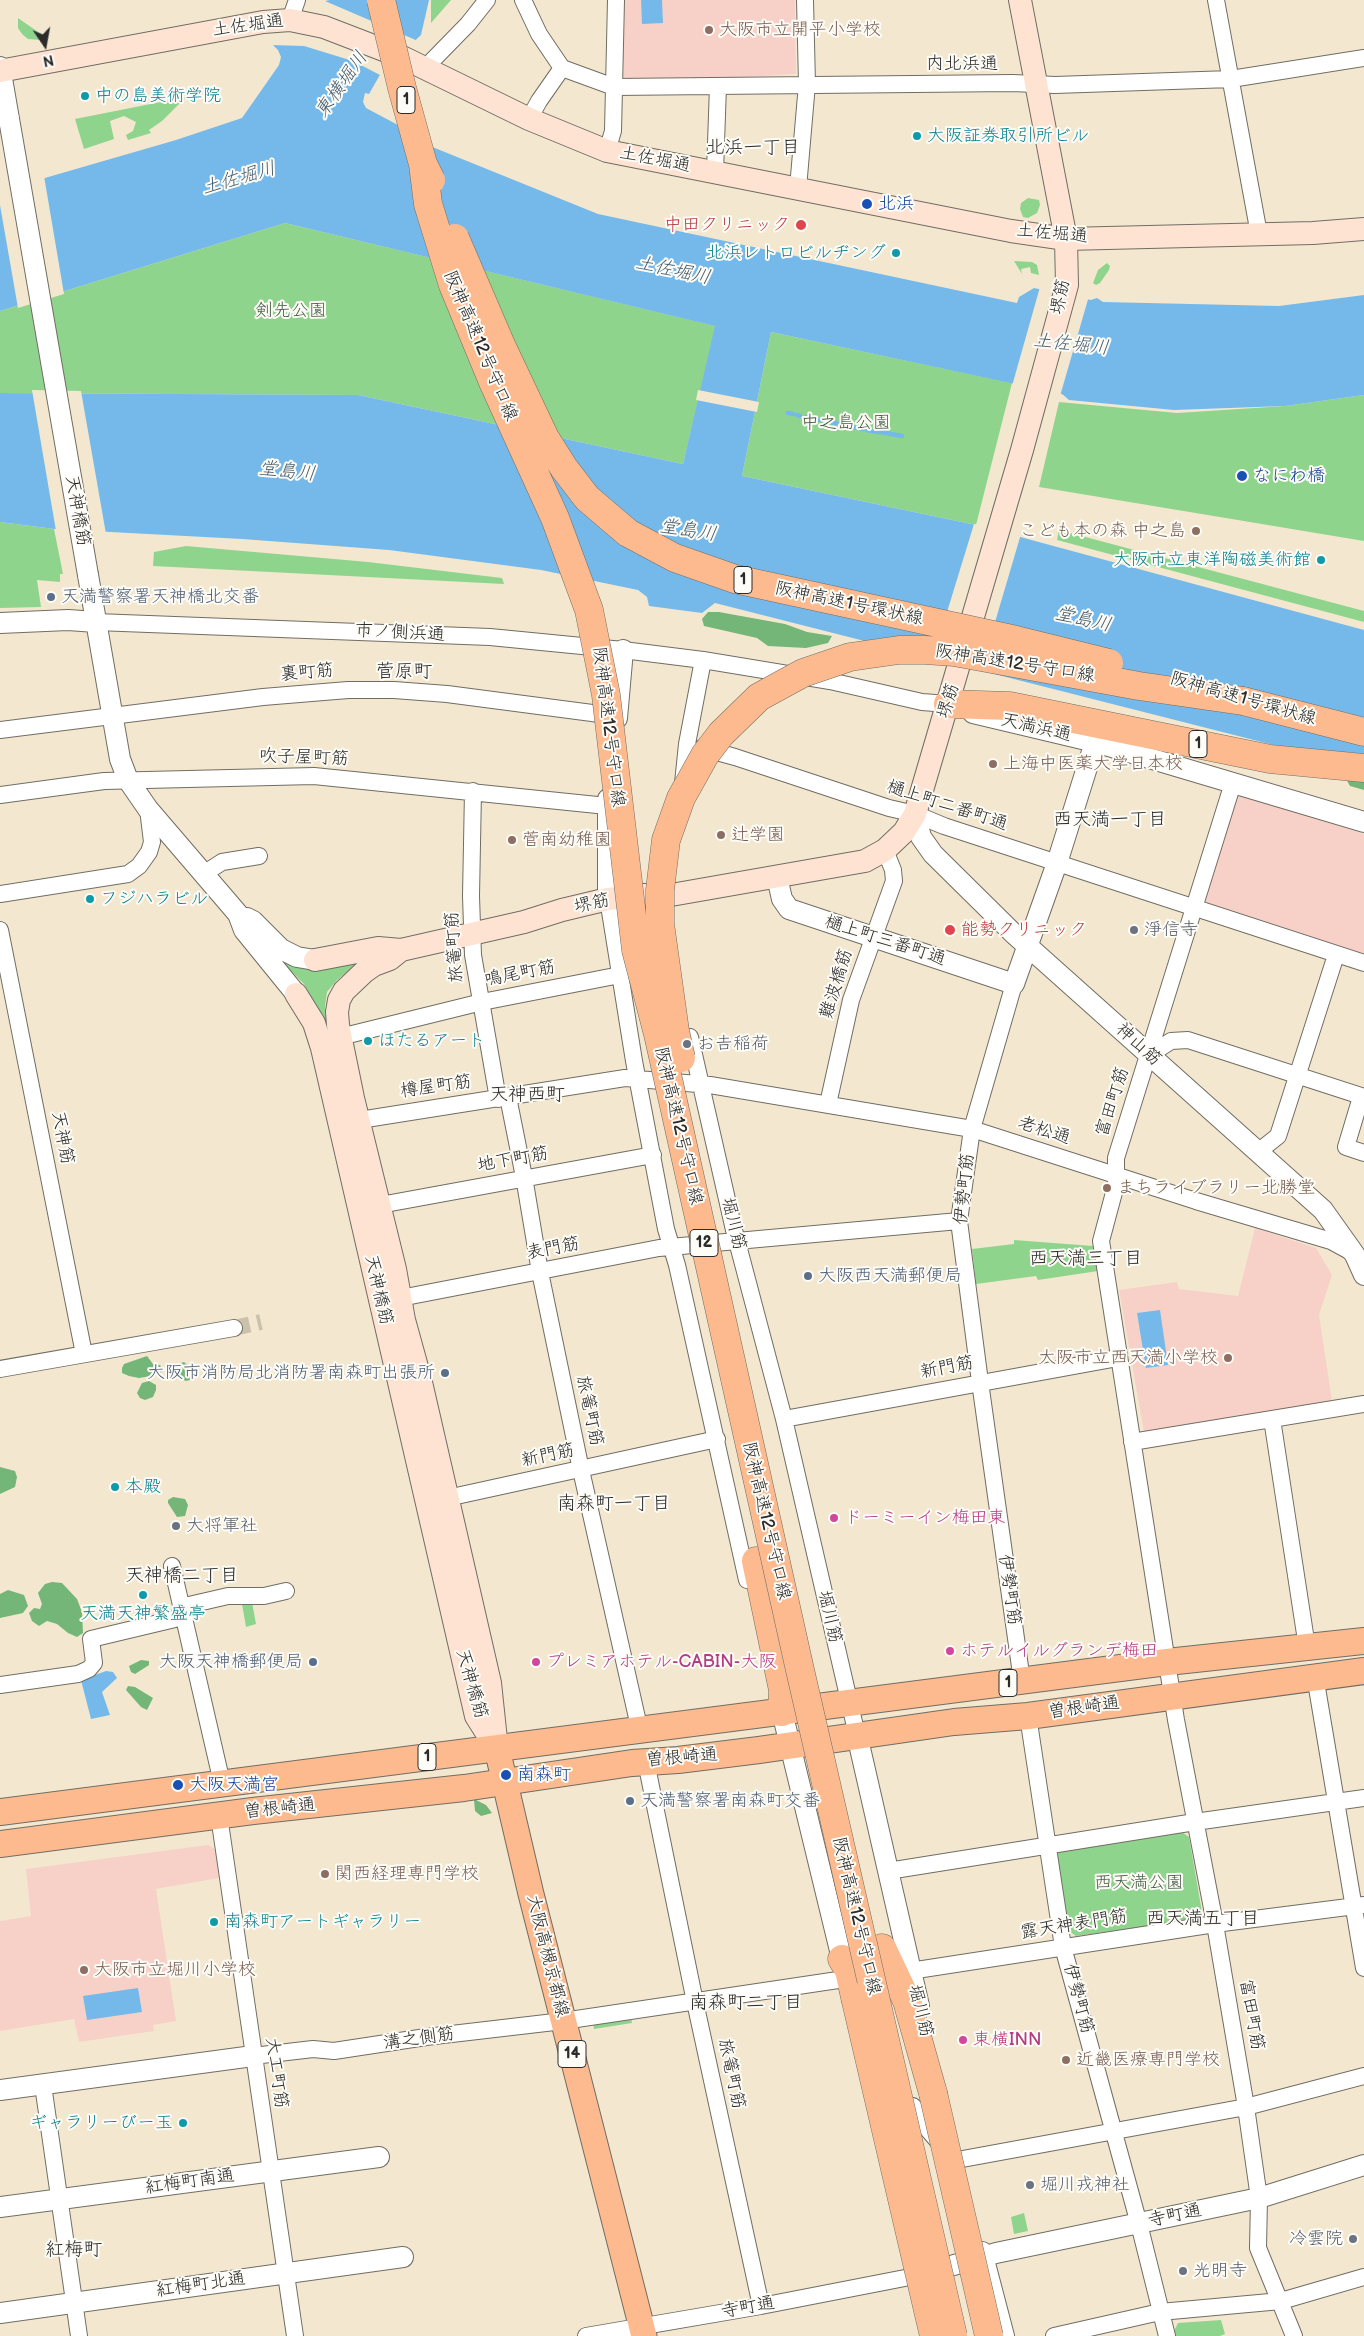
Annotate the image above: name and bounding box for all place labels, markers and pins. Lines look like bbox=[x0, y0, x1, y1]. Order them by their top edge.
place label: 大阪市立開平小学校 bbox=[719, 19, 881, 41]
marker: 大阪市立開平小学校 bbox=[703, 24, 715, 36]
place label: 中の島美術学院 bbox=[95, 85, 221, 107]
marker: 中の島美術学院 bbox=[79, 90, 91, 102]
place label: 大阪証券取引所ビル bbox=[927, 125, 1089, 147]
marker: 大阪証券取引所ビル bbox=[911, 130, 923, 142]
place label: 北浜 bbox=[878, 193, 914, 215]
marker: 北浜 bbox=[860, 197, 874, 211]
place label: 中田クリニック bbox=[664, 214, 790, 236]
marker: 中田クリニック bbox=[794, 218, 808, 232]
place label: 北浜レトロビルヂング bbox=[706, 242, 886, 264]
marker: 北浜レトロビルヂング bbox=[890, 247, 902, 259]
place label: なにわ橋 bbox=[1253, 465, 1325, 487]
marker: なにわ橋 bbox=[1235, 469, 1249, 483]
place label: こども本の森 中之島 bbox=[1019, 520, 1186, 542]
marker: こども本の森 中之島 bbox=[1190, 525, 1202, 537]
place label: 大阪市立東洋陶磁美術館 bbox=[1113, 549, 1311, 571]
marker: 大阪市立東洋陶磁美術館 bbox=[1315, 554, 1327, 566]
place label: 天満警察署天神橋北交番 bbox=[61, 586, 259, 608]
marker: 天満警察署天神橋北交番 bbox=[45, 591, 57, 603]
place label: 上海中医薬大学日本校 bbox=[1003, 753, 1183, 775]
marker: 上海中医薬大学日本校 bbox=[987, 758, 999, 770]
place label: 辻学園 bbox=[731, 824, 785, 846]
place label: 菅南幼稚園 bbox=[522, 829, 612, 851]
marker: 辻学園 bbox=[715, 829, 727, 841]
marker: 菅南幼稚園 bbox=[506, 834, 518, 846]
place label: フジハラビル bbox=[100, 888, 208, 910]
marker: フジハラビル bbox=[84, 893, 96, 905]
place label: 能勢クリニック bbox=[961, 919, 1087, 941]
place label: 淨信寺 bbox=[1144, 919, 1198, 941]
marker: 能勢クリニック bbox=[943, 923, 957, 937]
marker: 淨信寺 bbox=[1128, 924, 1140, 936]
place label: ほたるアート bbox=[378, 1030, 485, 1052]
place label: お𠮷稲荷 bbox=[697, 1033, 769, 1055]
marker: ほたるアート bbox=[362, 1035, 374, 1047]
marker: お𠮷稲荷 bbox=[681, 1038, 693, 1050]
place label: まちライブラリー北勝堂 bbox=[1117, 1177, 1315, 1199]
marker: まちライブラリー北勝堂 bbox=[1101, 1182, 1113, 1194]
place label: 大阪西天満郵便局 bbox=[818, 1265, 962, 1287]
marker: 大阪西天満郵便局 bbox=[802, 1270, 814, 1282]
place label: 大阪市立西天満小学校 bbox=[1038, 1347, 1218, 1369]
marker: 大阪市立西天満小学校 bbox=[1222, 1352, 1234, 1364]
place label: 大阪市消防局北消防署南森町出張所 bbox=[147, 1362, 435, 1384]
marker: 大阪市消防局北消防署南森町出張所 bbox=[439, 1367, 451, 1379]
place label: 本殿 bbox=[125, 1476, 161, 1498]
marker: 本殿 bbox=[109, 1481, 121, 1493]
place label: ドーミーイン梅田東 bbox=[844, 1507, 1006, 1529]
marker: ドーミーイン梅田東 bbox=[828, 1512, 840, 1524]
place label: 大将軍社 bbox=[186, 1515, 258, 1537]
marker: 大将軍社 bbox=[170, 1520, 182, 1532]
marker: 天満天神繁盛亭 bbox=[137, 1589, 149, 1601]
place label: 天満天神繁盛亭 bbox=[80, 1603, 206, 1625]
place label: ホテルイルグランデ梅田 bbox=[960, 1640, 1158, 1662]
marker: ホテルイルグランデ梅田 bbox=[944, 1645, 956, 1657]
place label: 大阪天神橋郵便局 bbox=[159, 1651, 303, 1673]
place label: プレミアホテル-CABIN-大阪 bbox=[546, 1651, 776, 1673]
marker: 大阪天神橋郵便局 bbox=[307, 1656, 319, 1668]
marker: プレミアホテル-CABIN-大阪 bbox=[530, 1656, 542, 1668]
place label: 南森町 bbox=[517, 1764, 571, 1786]
marker: 南森町 bbox=[499, 1768, 513, 1782]
place label: 大阪天満宮 bbox=[189, 1774, 279, 1796]
marker: 大阪天満宮 bbox=[171, 1778, 185, 1792]
place label: 天満警察署南森町交番 bbox=[640, 1790, 820, 1812]
marker: 天満警察署南森町交番 bbox=[624, 1795, 636, 1807]
place label: 関西経理専門学校 bbox=[335, 1863, 479, 1885]
marker: 関西経理専門学校 bbox=[319, 1868, 331, 1880]
place label: 南森町アートギャラリー bbox=[224, 1911, 421, 1933]
marker: 南森町アートギャラリー bbox=[208, 1916, 220, 1928]
place label: 大阪市立堀川小学校 bbox=[94, 1959, 256, 1981]
marker: 大阪市立堀川小学校 bbox=[78, 1964, 90, 1976]
place label: 東横INN bbox=[973, 2029, 1042, 2051]
marker: 東横INN bbox=[957, 2034, 969, 2046]
place label: 近畿医療専門学校 bbox=[1076, 2049, 1220, 2071]
marker: 近畿医療専門学校 bbox=[1060, 2054, 1072, 2066]
place label: ギャラリーびー玉 bbox=[29, 2112, 173, 2134]
marker: ギャラリーびー玉 bbox=[177, 2117, 189, 2129]
place label: 堀川戎神社 bbox=[1040, 2174, 1130, 2196]
marker: 堀川戎神社 bbox=[1024, 2179, 1036, 2191]
place label: 冷雲院 bbox=[1289, 2228, 1343, 2250]
marker: 冷雲院 bbox=[1347, 2233, 1359, 2245]
place label: 光明寺 bbox=[1193, 2260, 1247, 2282]
marker: 光明寺 bbox=[1177, 2265, 1189, 2277]

